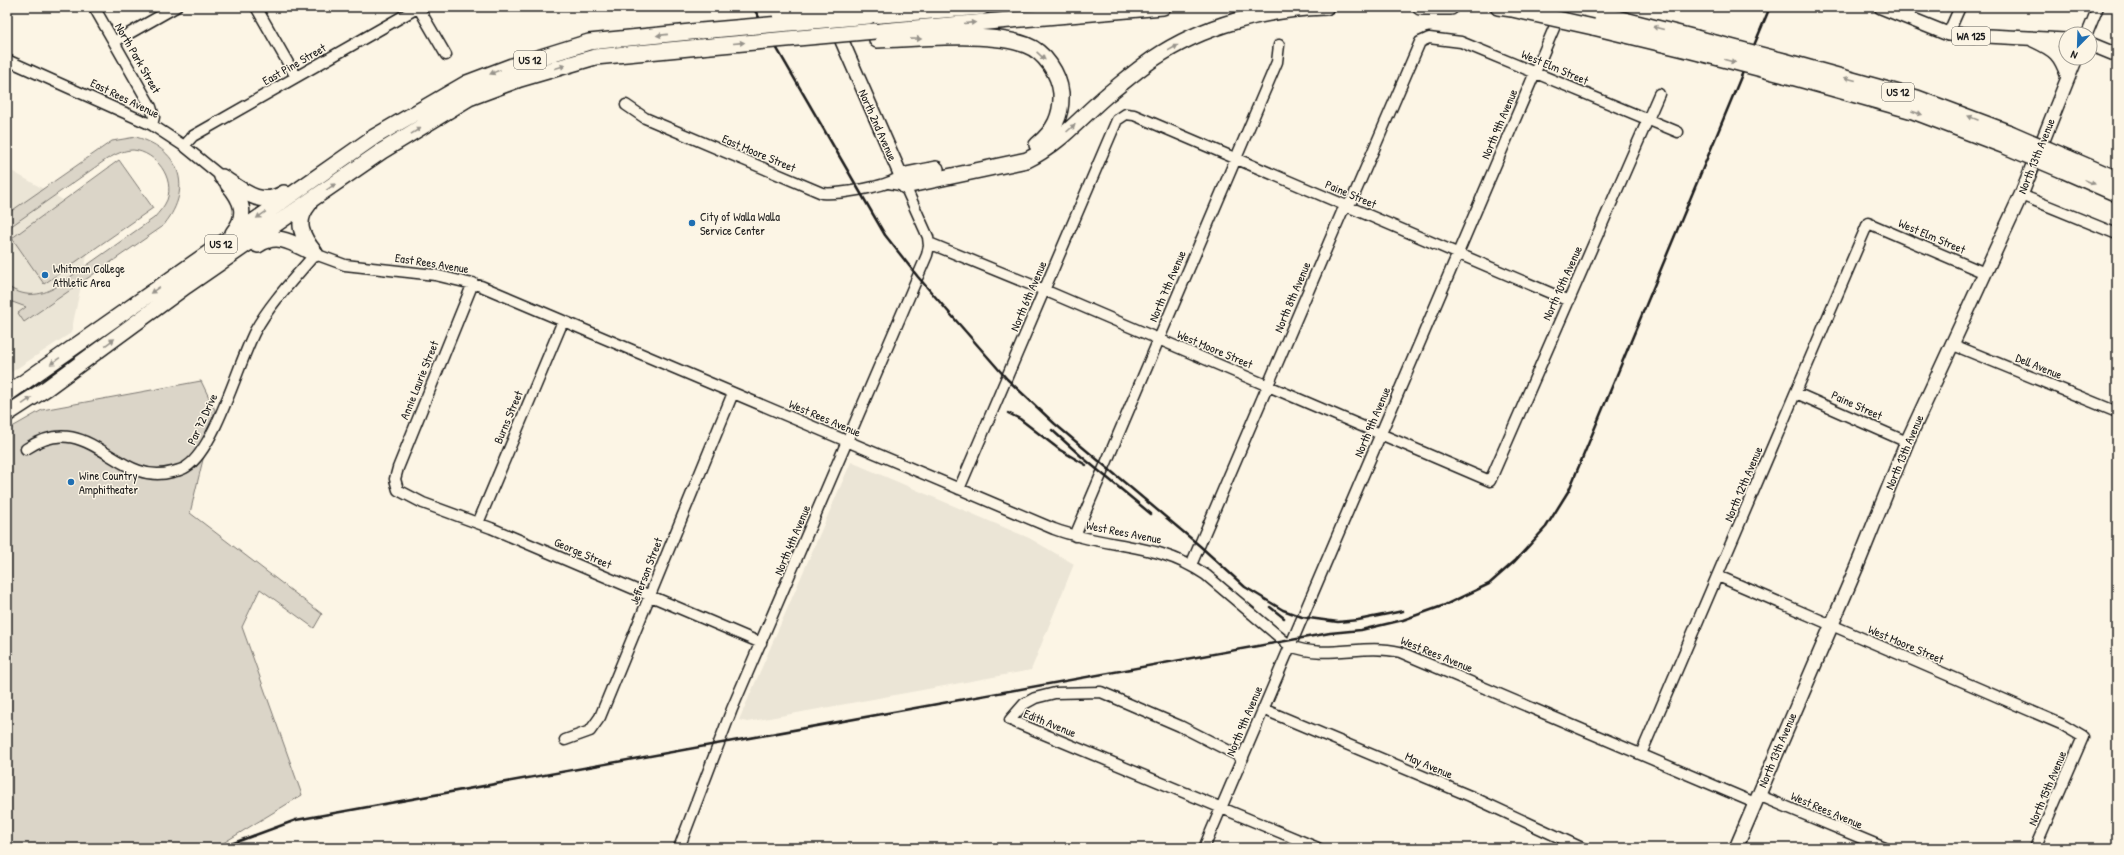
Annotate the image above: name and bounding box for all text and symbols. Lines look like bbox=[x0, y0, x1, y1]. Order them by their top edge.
street label: North Park Street bbox=[111, 20, 165, 97]
one-way arrow bbox=[964, 20, 976, 27]
one-way arrow bbox=[1652, 25, 1664, 31]
north arrow bbox=[2058, 26, 2098, 66]
road number: WA 125 bbox=[1952, 27, 1990, 45]
one-way arrow bbox=[656, 31, 668, 38]
one-way arrow bbox=[910, 36, 923, 42]
street label: East Pine Street bbox=[259, 38, 330, 89]
one-way arrow bbox=[733, 40, 745, 47]
one-way arrow bbox=[1167, 45, 1179, 52]
street label: West Elm Street bbox=[1519, 45, 1592, 89]
text: N bbox=[2069, 48, 2080, 63]
road number: US 12 bbox=[514, 51, 546, 69]
one-way arrow bbox=[1037, 51, 1046, 60]
one-way arrow bbox=[1724, 58, 1736, 64]
one-way arrow bbox=[554, 64, 566, 70]
one-way arrow bbox=[489, 70, 501, 76]
street label: East Rees Avenue bbox=[88, 74, 162, 122]
one-way arrow bbox=[1843, 76, 1855, 82]
road number: US 12 bbox=[1882, 83, 1914, 101]
street label: North 9th Avenue bbox=[1477, 86, 1521, 162]
street label: North 2nd Avenue bbox=[855, 87, 901, 164]
one-way arrow bbox=[1911, 110, 1923, 116]
one-way arrow bbox=[1967, 115, 1979, 121]
street label: North 13th Avenue bbox=[2013, 116, 2059, 196]
one-way arrow bbox=[1065, 124, 1076, 133]
one-way arrow bbox=[410, 127, 422, 134]
street label: East Moore Street bbox=[720, 130, 799, 176]
street label: Paine Street bbox=[1323, 176, 1380, 213]
one-way arrow bbox=[2084, 179, 2095, 185]
one-way arrow bbox=[326, 183, 336, 191]
place label: City of Walla Walla Service Center bbox=[700, 208, 780, 239]
one-way arrow bbox=[256, 211, 267, 219]
street label: West Elm Street bbox=[1896, 214, 1969, 258]
marker: City of Walla Walla Service Center bbox=[687, 218, 697, 228]
road number: US 12 bbox=[205, 235, 237, 253]
street label: North 10th Avenue bbox=[1538, 243, 1586, 323]
street label: North 7th Avenue bbox=[1144, 247, 1190, 324]
street label: East Rees Avenue bbox=[394, 249, 470, 277]
street label: North 6th Avenue bbox=[1006, 258, 1051, 334]
street label: North 8th Avenue bbox=[1269, 259, 1315, 335]
place label: Whitman College Athletic Area bbox=[53, 260, 125, 291]
marker: Whitman College Athletic Area bbox=[40, 270, 50, 280]
one-way arrow bbox=[150, 286, 160, 294]
street label: West Moore Street bbox=[1175, 325, 1256, 373]
street label: Annie Laurie Street bbox=[395, 337, 443, 422]
one-way arrow bbox=[105, 338, 115, 346]
street label: Dell Avenue bbox=[2013, 349, 2065, 383]
one-way arrow bbox=[49, 357, 60, 365]
street label: North 9th Avenue bbox=[1350, 384, 1394, 460]
street label: Paine Street bbox=[1829, 386, 1886, 424]
street label: Burns Street bbox=[489, 387, 527, 446]
street label: Par 72 Drive bbox=[183, 390, 221, 447]
street label: West Rees Avenue bbox=[786, 395, 864, 441]
one-way arrow bbox=[22, 397, 32, 405]
street label: North 13th Avenue bbox=[1881, 412, 1928, 492]
street label: North 12th Avenue bbox=[1720, 444, 1767, 524]
place label: Wine Country Amphitheater bbox=[79, 467, 138, 498]
marker: Wine Country Amphitheater bbox=[66, 477, 76, 487]
street label: North 4th Avenue bbox=[770, 502, 814, 578]
street label: West Rees Avenue bbox=[1085, 516, 1163, 548]
street label: George Street bbox=[552, 533, 615, 573]
street label: Jefferson Street bbox=[625, 534, 667, 607]
street label: West Moore Street bbox=[1866, 620, 1947, 668]
street label: West Rees Avenue bbox=[1398, 632, 1476, 676]
street label: North 9th Avenue bbox=[1222, 683, 1266, 759]
street label: Edith Avenue bbox=[1021, 705, 1079, 741]
street label: North 13th Avenue bbox=[1754, 710, 1801, 790]
street label: May Avenue bbox=[1403, 747, 1456, 783]
street label: North 15th Avenue bbox=[2024, 748, 2070, 828]
street label: West Rees Avenue bbox=[1788, 787, 1866, 833]

